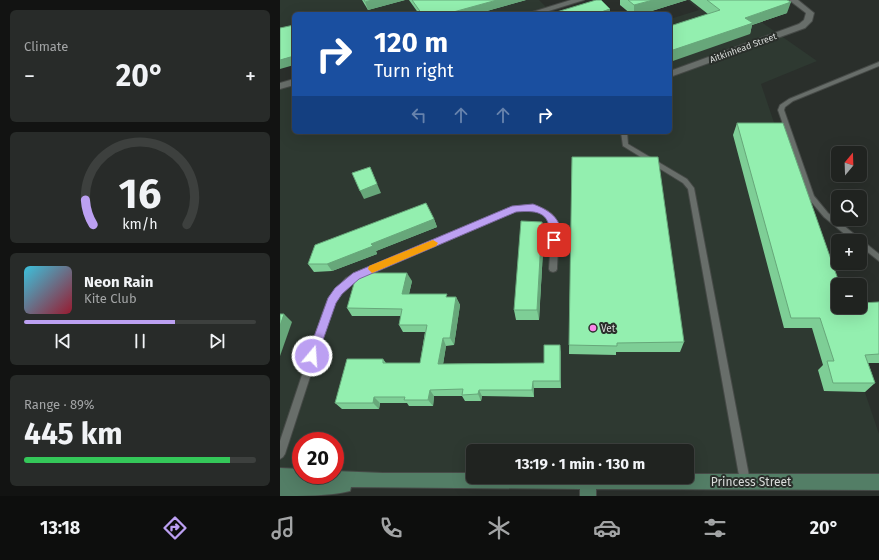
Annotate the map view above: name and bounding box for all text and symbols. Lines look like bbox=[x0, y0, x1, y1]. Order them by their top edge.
text: 120 m bbox=[374, 26, 448, 59]
icon: right bbox=[308, 28, 360, 80]
street label: Aitkinhead Street bbox=[708, 31, 779, 65]
text: Climate bbox=[24, 39, 68, 54]
text: 20° bbox=[116, 58, 164, 94]
text: Turn right bbox=[374, 60, 454, 82]
text: − bbox=[24, 63, 35, 90]
text: + bbox=[245, 63, 256, 90]
icon: left bbox=[408, 104, 430, 126]
icon: ahead bbox=[450, 104, 472, 126]
icon: ahead bbox=[492, 104, 514, 126]
icon: right bbox=[534, 104, 556, 126]
north arrow bbox=[831, 146, 867, 182]
map controls bbox=[831, 146, 867, 314]
text: 16 bbox=[119, 169, 161, 219]
button: search bbox=[831, 190, 867, 226]
text: km/h bbox=[122, 216, 158, 233]
pin bbox=[537, 223, 571, 257]
icon: arrive bbox=[543, 229, 565, 251]
button: + bbox=[831, 234, 867, 270]
text: Neon Rain bbox=[84, 273, 153, 291]
button: − bbox=[831, 278, 867, 314]
text: Kite Club bbox=[84, 291, 137, 306]
marker: Vet bbox=[588, 323, 598, 333]
place label: Vet bbox=[601, 323, 616, 335]
icon: previous bbox=[52, 330, 74, 352]
icon: pause bbox=[129, 330, 151, 352]
icon: next bbox=[206, 330, 228, 352]
position arrow bbox=[291, 335, 333, 377]
text: Range · 89% bbox=[24, 397, 95, 412]
text: 445 km bbox=[24, 416, 123, 452]
speed limit sign: 20 bbox=[292, 432, 344, 484]
text: 13:19 · 1 min · 130 m bbox=[515, 455, 645, 473]
street label: Princess Street bbox=[711, 475, 792, 489]
icon: directions bbox=[161, 514, 189, 542]
icon: music bbox=[269, 514, 297, 542]
icon: phone bbox=[377, 514, 405, 542]
icon: climate bbox=[485, 514, 513, 542]
icon: car bbox=[593, 514, 621, 542]
icon: filters bbox=[701, 514, 729, 542]
text: 13:18 bbox=[40, 517, 80, 539]
text: 20° bbox=[810, 517, 839, 539]

